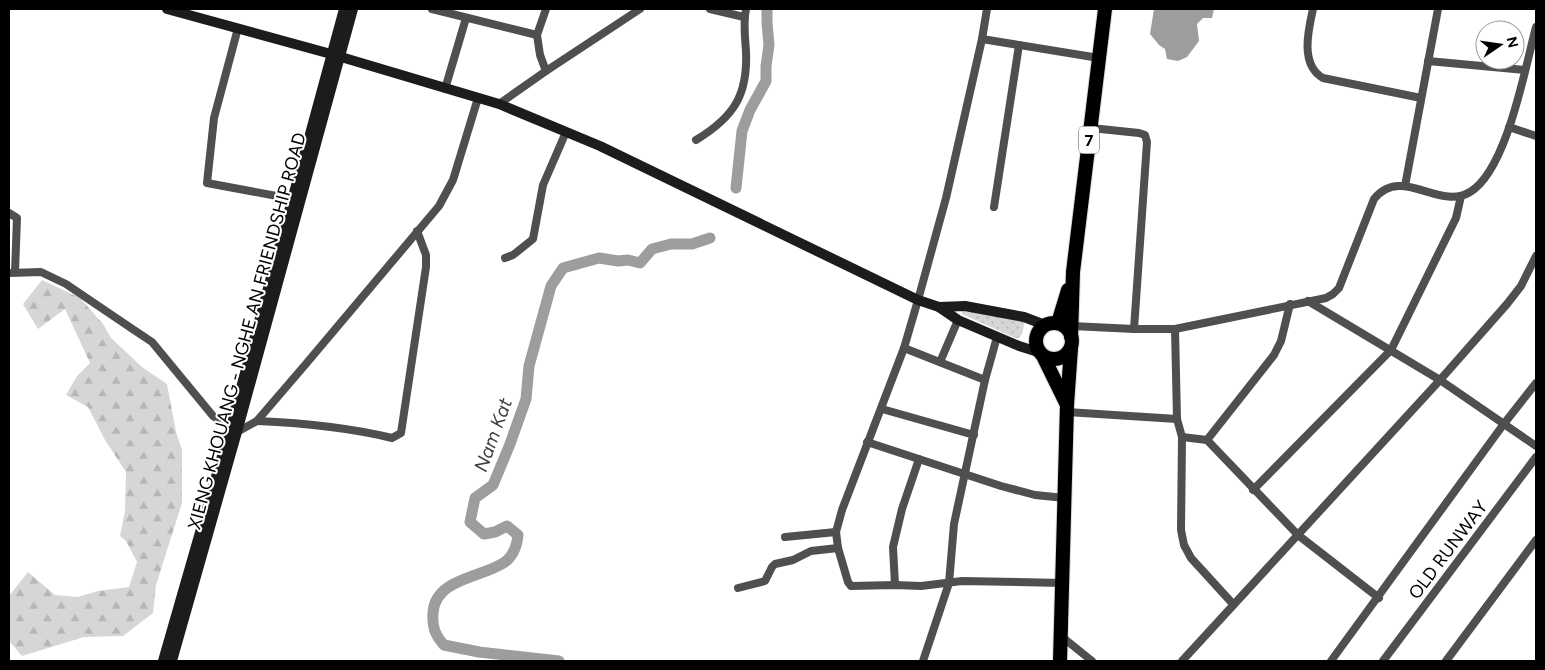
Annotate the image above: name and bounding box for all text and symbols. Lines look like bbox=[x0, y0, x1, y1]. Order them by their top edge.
north arrow bbox=[1475, 20, 1525, 70]
text: N bbox=[1503, 35, 1522, 49]
road number: 7 bbox=[1079, 126, 1099, 154]
street label: XIENG KHOUANG - NGHE AN FRIENDSHIP ROAD bbox=[183, 130, 311, 532]
water label: Nam Kat bbox=[469, 394, 517, 475]
street label: OLD RUNWAY bbox=[1404, 496, 1492, 604]

